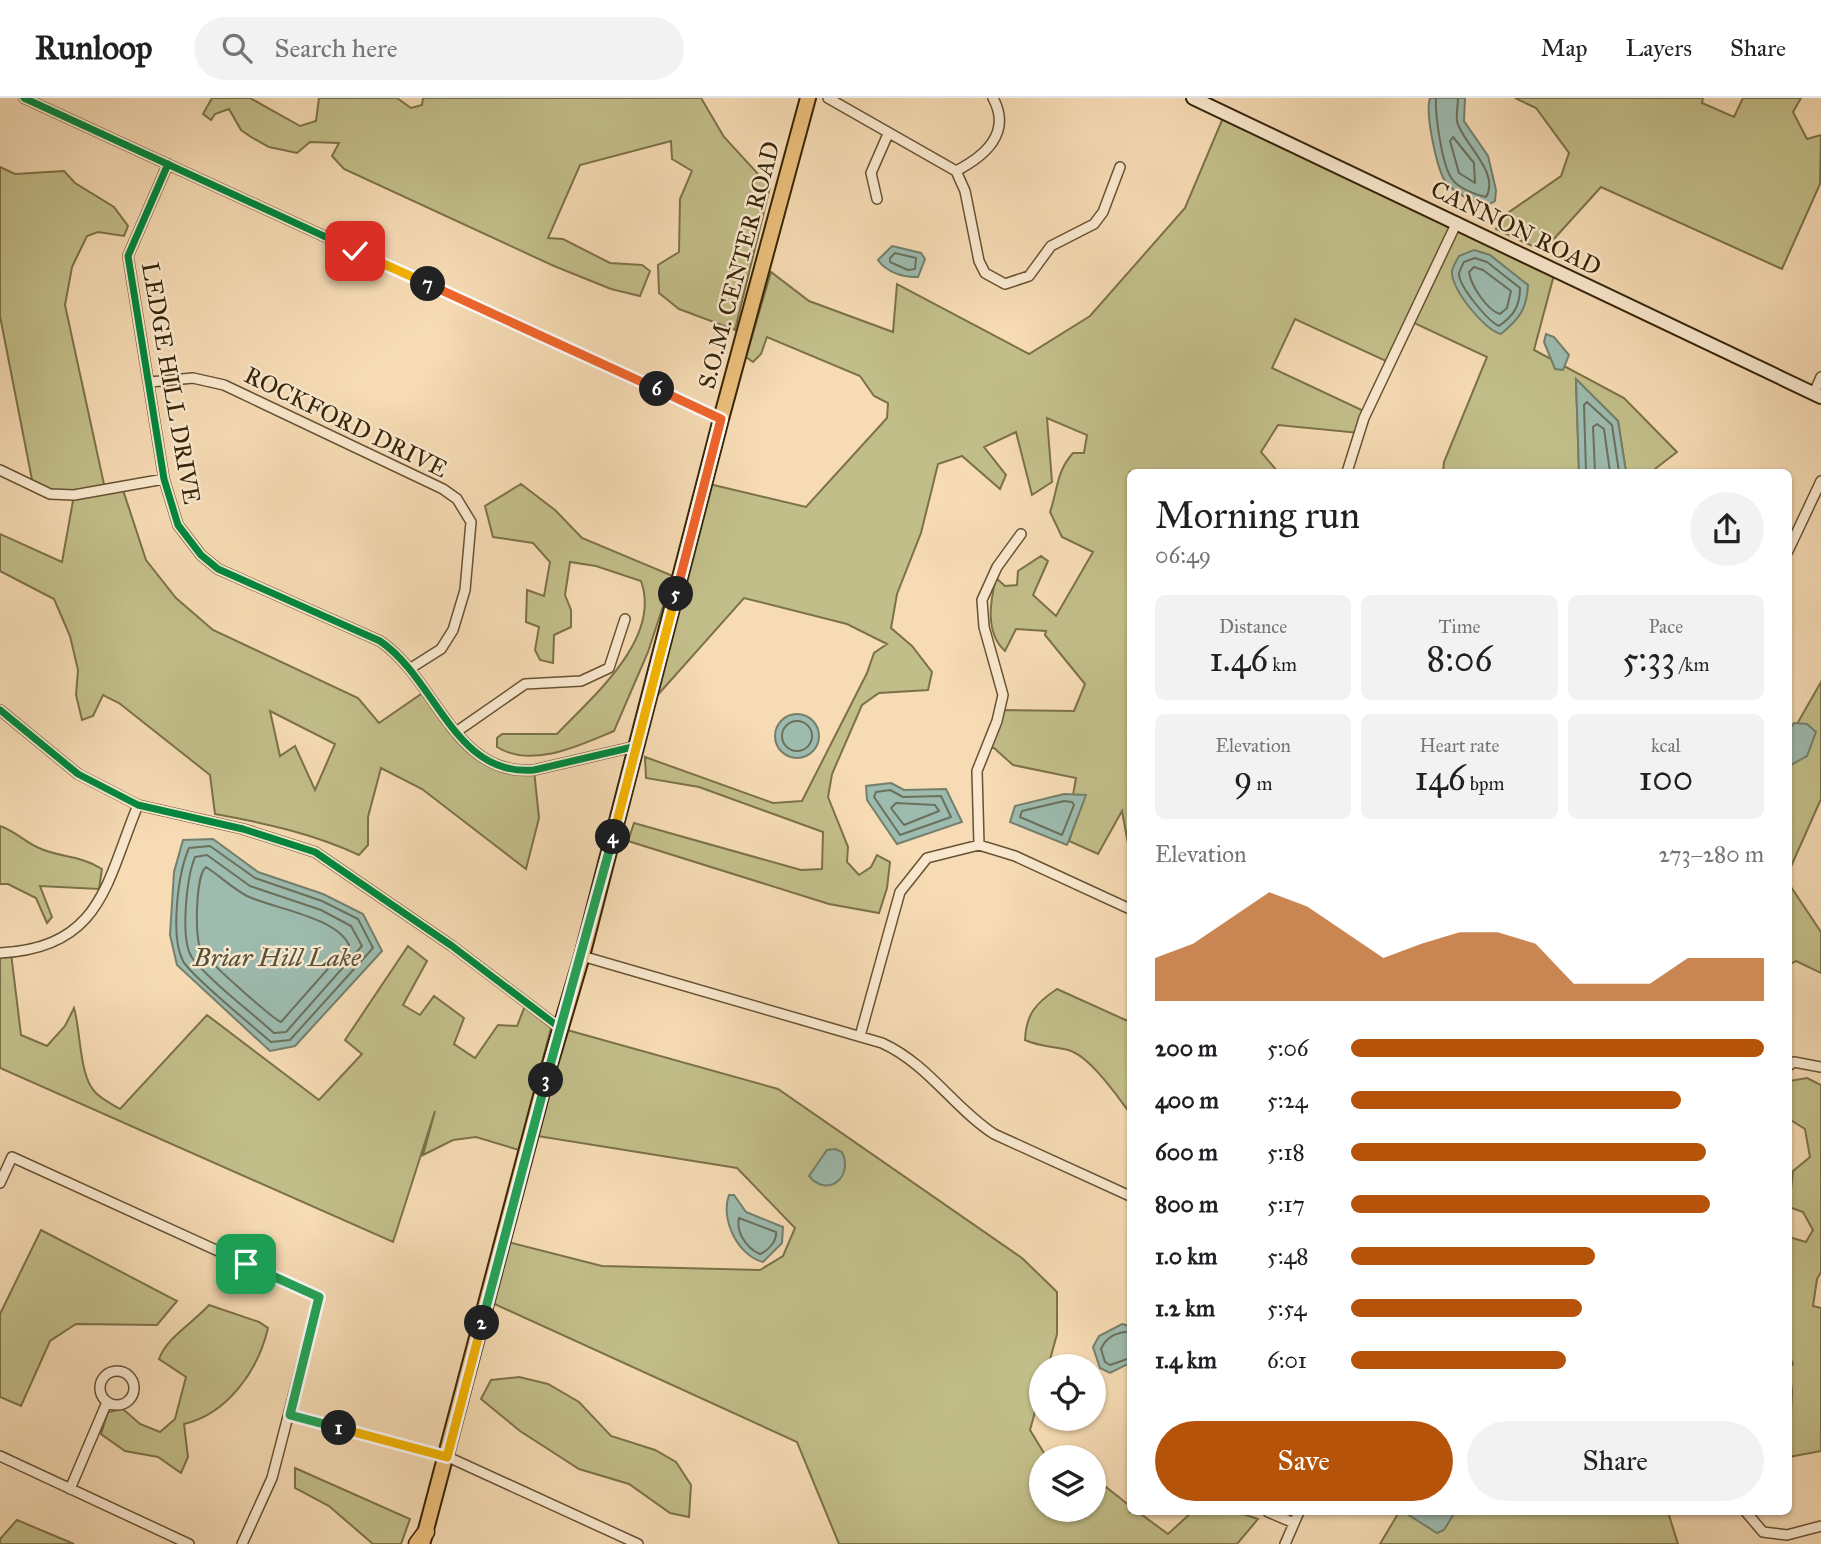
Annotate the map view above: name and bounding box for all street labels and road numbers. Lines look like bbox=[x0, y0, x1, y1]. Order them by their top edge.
street label: S.O.M. CENTER ROAD bbox=[692, 138, 786, 392]
street label: CANNON ROAD bbox=[1426, 174, 1606, 282]
street label: LEDGE HILL DRIVE bbox=[135, 260, 207, 506]
street label: ROCKFORD DRIVE bbox=[239, 360, 453, 484]

